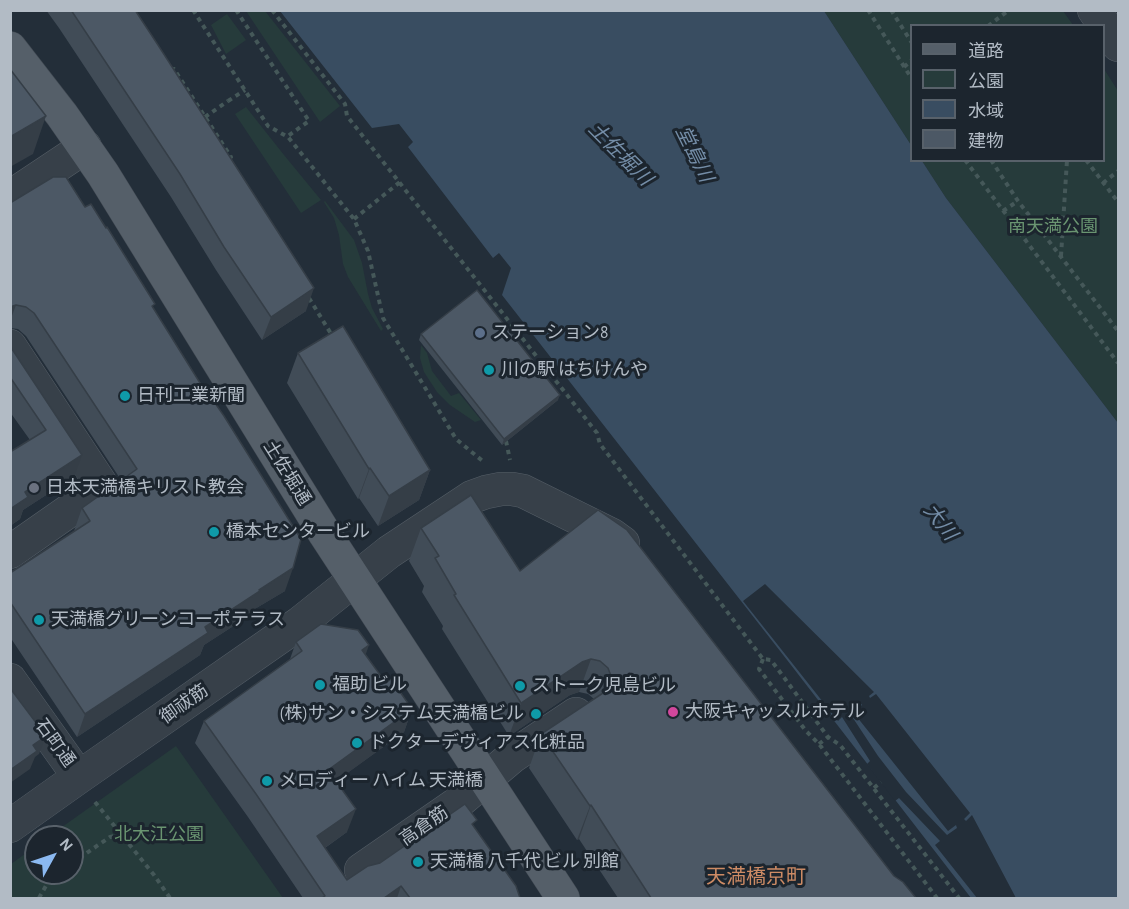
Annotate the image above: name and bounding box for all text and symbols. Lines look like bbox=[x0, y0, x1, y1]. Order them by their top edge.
legend bbox=[910, 24, 1105, 162]
text: 道路 bbox=[968, 43, 1004, 61]
text: 公園 bbox=[968, 73, 1004, 91]
text: 水域 bbox=[968, 103, 1004, 121]
water label: 土佐堀川 bbox=[583, 117, 657, 191]
water label: 堂島川 bbox=[670, 122, 718, 186]
text: 建物 bbox=[968, 133, 1004, 151]
park label: 南天満公園 bbox=[1008, 216, 1098, 238]
place label: ステーション8 bbox=[492, 322, 609, 344]
marker: ステーション8 bbox=[473, 326, 487, 340]
place label: 川の駅 はちけんや bbox=[501, 359, 648, 381]
marker: 川の駅 はちけんや bbox=[482, 363, 496, 377]
place label: 日刊工業新聞 bbox=[137, 385, 245, 407]
marker: 日刊工業新聞 bbox=[118, 389, 132, 403]
street label: 土佐堀通 bbox=[259, 437, 315, 509]
place label: 日本天満橋キリスト教会 bbox=[46, 477, 244, 499]
marker: 日本天満橋キリスト教会 bbox=[27, 481, 41, 495]
water label: 大川 bbox=[918, 499, 962, 545]
place label: 橋本センタービル bbox=[226, 521, 370, 543]
marker: 橋本センタービル bbox=[207, 525, 221, 539]
place label: 天満橋グリーンコーポテラス bbox=[51, 609, 285, 631]
marker: 天満橋グリーンコーポテラス bbox=[32, 613, 46, 627]
place label: 福助 ビル bbox=[332, 674, 407, 696]
place label: ストーク児島ビル bbox=[532, 675, 676, 697]
marker: 福助 ビル bbox=[313, 678, 327, 692]
marker: ストーク児島ビル bbox=[513, 679, 527, 693]
street label: 御祓筋 bbox=[156, 680, 212, 728]
place label: 大阪キャッスルホテル bbox=[685, 701, 865, 723]
place label: (株)サン・システム天満橋ビル bbox=[279, 703, 524, 725]
marker: 大阪キャッスルホテル bbox=[666, 705, 680, 719]
marker: (株)サン・システム天満橋ビル bbox=[529, 707, 543, 721]
street label: 石町通 bbox=[30, 715, 80, 771]
place label: ドクターデヴィアス化粧品 bbox=[369, 732, 585, 754]
marker: ドクターデヴィアス化粧品 bbox=[350, 736, 364, 750]
place label: メロディー ハイム 天満橋 bbox=[279, 770, 483, 792]
marker: メロディー ハイム 天満橋 bbox=[260, 774, 274, 788]
street label: 高倉筋 bbox=[396, 802, 452, 850]
park label: 北大江公園 bbox=[114, 824, 204, 846]
north arrow bbox=[24, 825, 84, 885]
text: N bbox=[57, 835, 76, 854]
place label: 天満橋 八千代 ビル 別館 bbox=[430, 851, 619, 873]
marker: 天満橋 八千代 ビル 別館 bbox=[411, 855, 425, 869]
district label: 天満橋京町 bbox=[706, 865, 806, 889]

